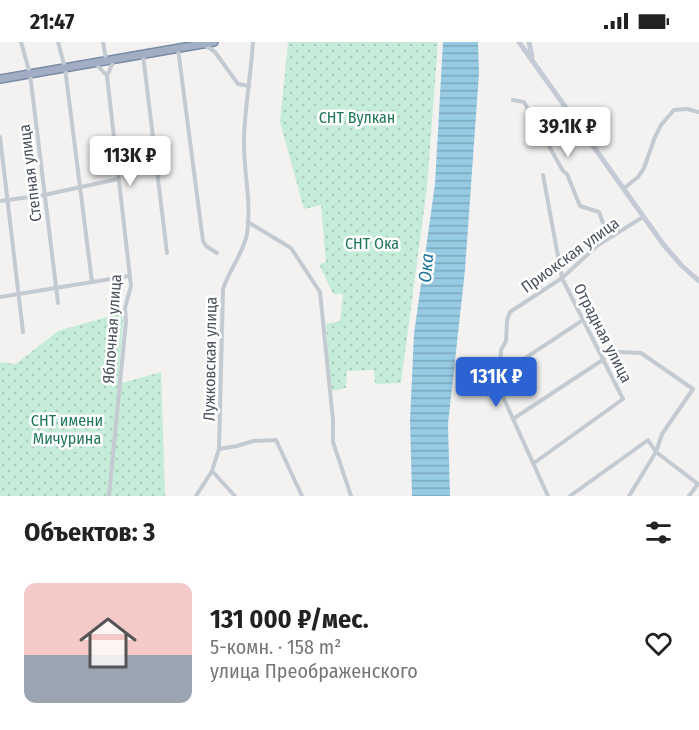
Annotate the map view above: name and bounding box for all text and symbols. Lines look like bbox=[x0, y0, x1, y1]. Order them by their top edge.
text: 21:47 bbox=[30, 8, 74, 35]
pin: 39.1K ₽ bbox=[513, 107, 623, 158]
park label: СНТ Вулкан bbox=[319, 108, 395, 127]
text: 39.1K ₽ bbox=[539, 114, 597, 138]
street label: Степная улица bbox=[15, 123, 45, 223]
pin: 113K ₽ bbox=[81, 136, 179, 187]
text: 113K ₽ bbox=[104, 143, 156, 167]
street label: Приокская улица bbox=[517, 213, 623, 297]
park label: СНТ Ока bbox=[345, 234, 399, 253]
water label: Ока bbox=[414, 253, 438, 283]
street label: Яблочная улица bbox=[99, 274, 125, 384]
street label: Отрадная улица bbox=[570, 280, 636, 386]
street label: Лужковская улица bbox=[199, 297, 221, 421]
pin: 131K ₽ bbox=[447, 357, 545, 408]
text: 131K ₽ bbox=[470, 364, 522, 388]
park label: СНТ имени Мичурина bbox=[31, 411, 103, 448]
icon: filters bbox=[642, 516, 675, 549]
text: Объектов: 3 bbox=[24, 517, 155, 548]
text: 131 000 ₽/мес. bbox=[210, 604, 369, 635]
icon: home bbox=[72, 607, 144, 679]
icon: heart bbox=[642, 627, 675, 660]
text: 5-комн. · 158 m² bbox=[210, 635, 341, 659]
text: улица Преображенского bbox=[210, 659, 418, 683]

